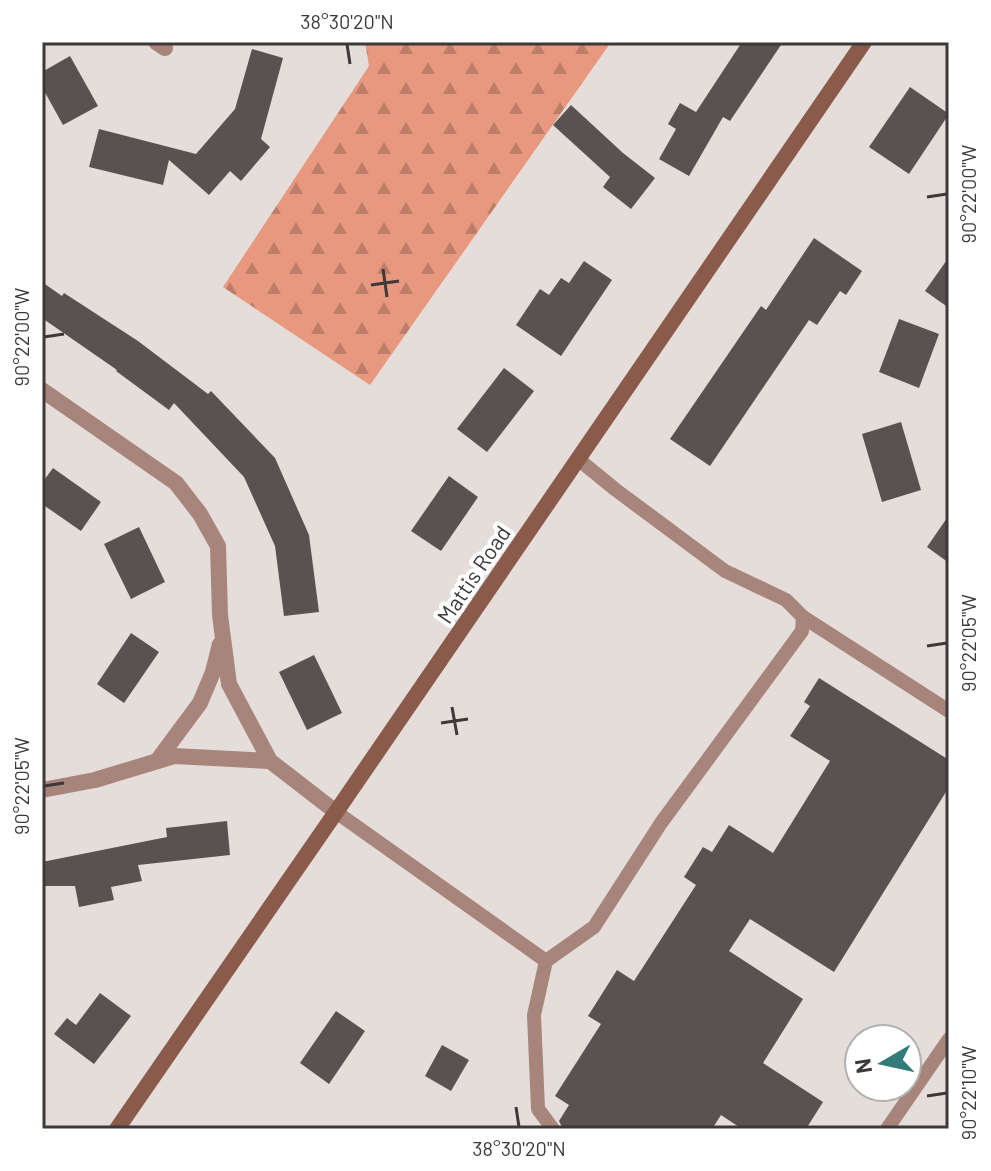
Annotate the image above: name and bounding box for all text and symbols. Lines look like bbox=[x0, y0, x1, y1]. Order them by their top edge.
text: 38°30'20"N bbox=[300, 9, 394, 33]
text: 90°22'00"W bbox=[956, 144, 980, 243]
text: 90°22'00"W bbox=[9, 287, 33, 386]
street label: Mattis Road bbox=[431, 520, 515, 628]
text: 90°22'05"W bbox=[956, 594, 980, 692]
text: 90°22'05"W bbox=[9, 737, 33, 835]
north arrow bbox=[843, 1023, 923, 1103]
text: 90°22'10"W bbox=[956, 1045, 980, 1140]
text: N bbox=[848, 1057, 876, 1076]
text: 38°30'20"N bbox=[472, 1136, 566, 1160]

